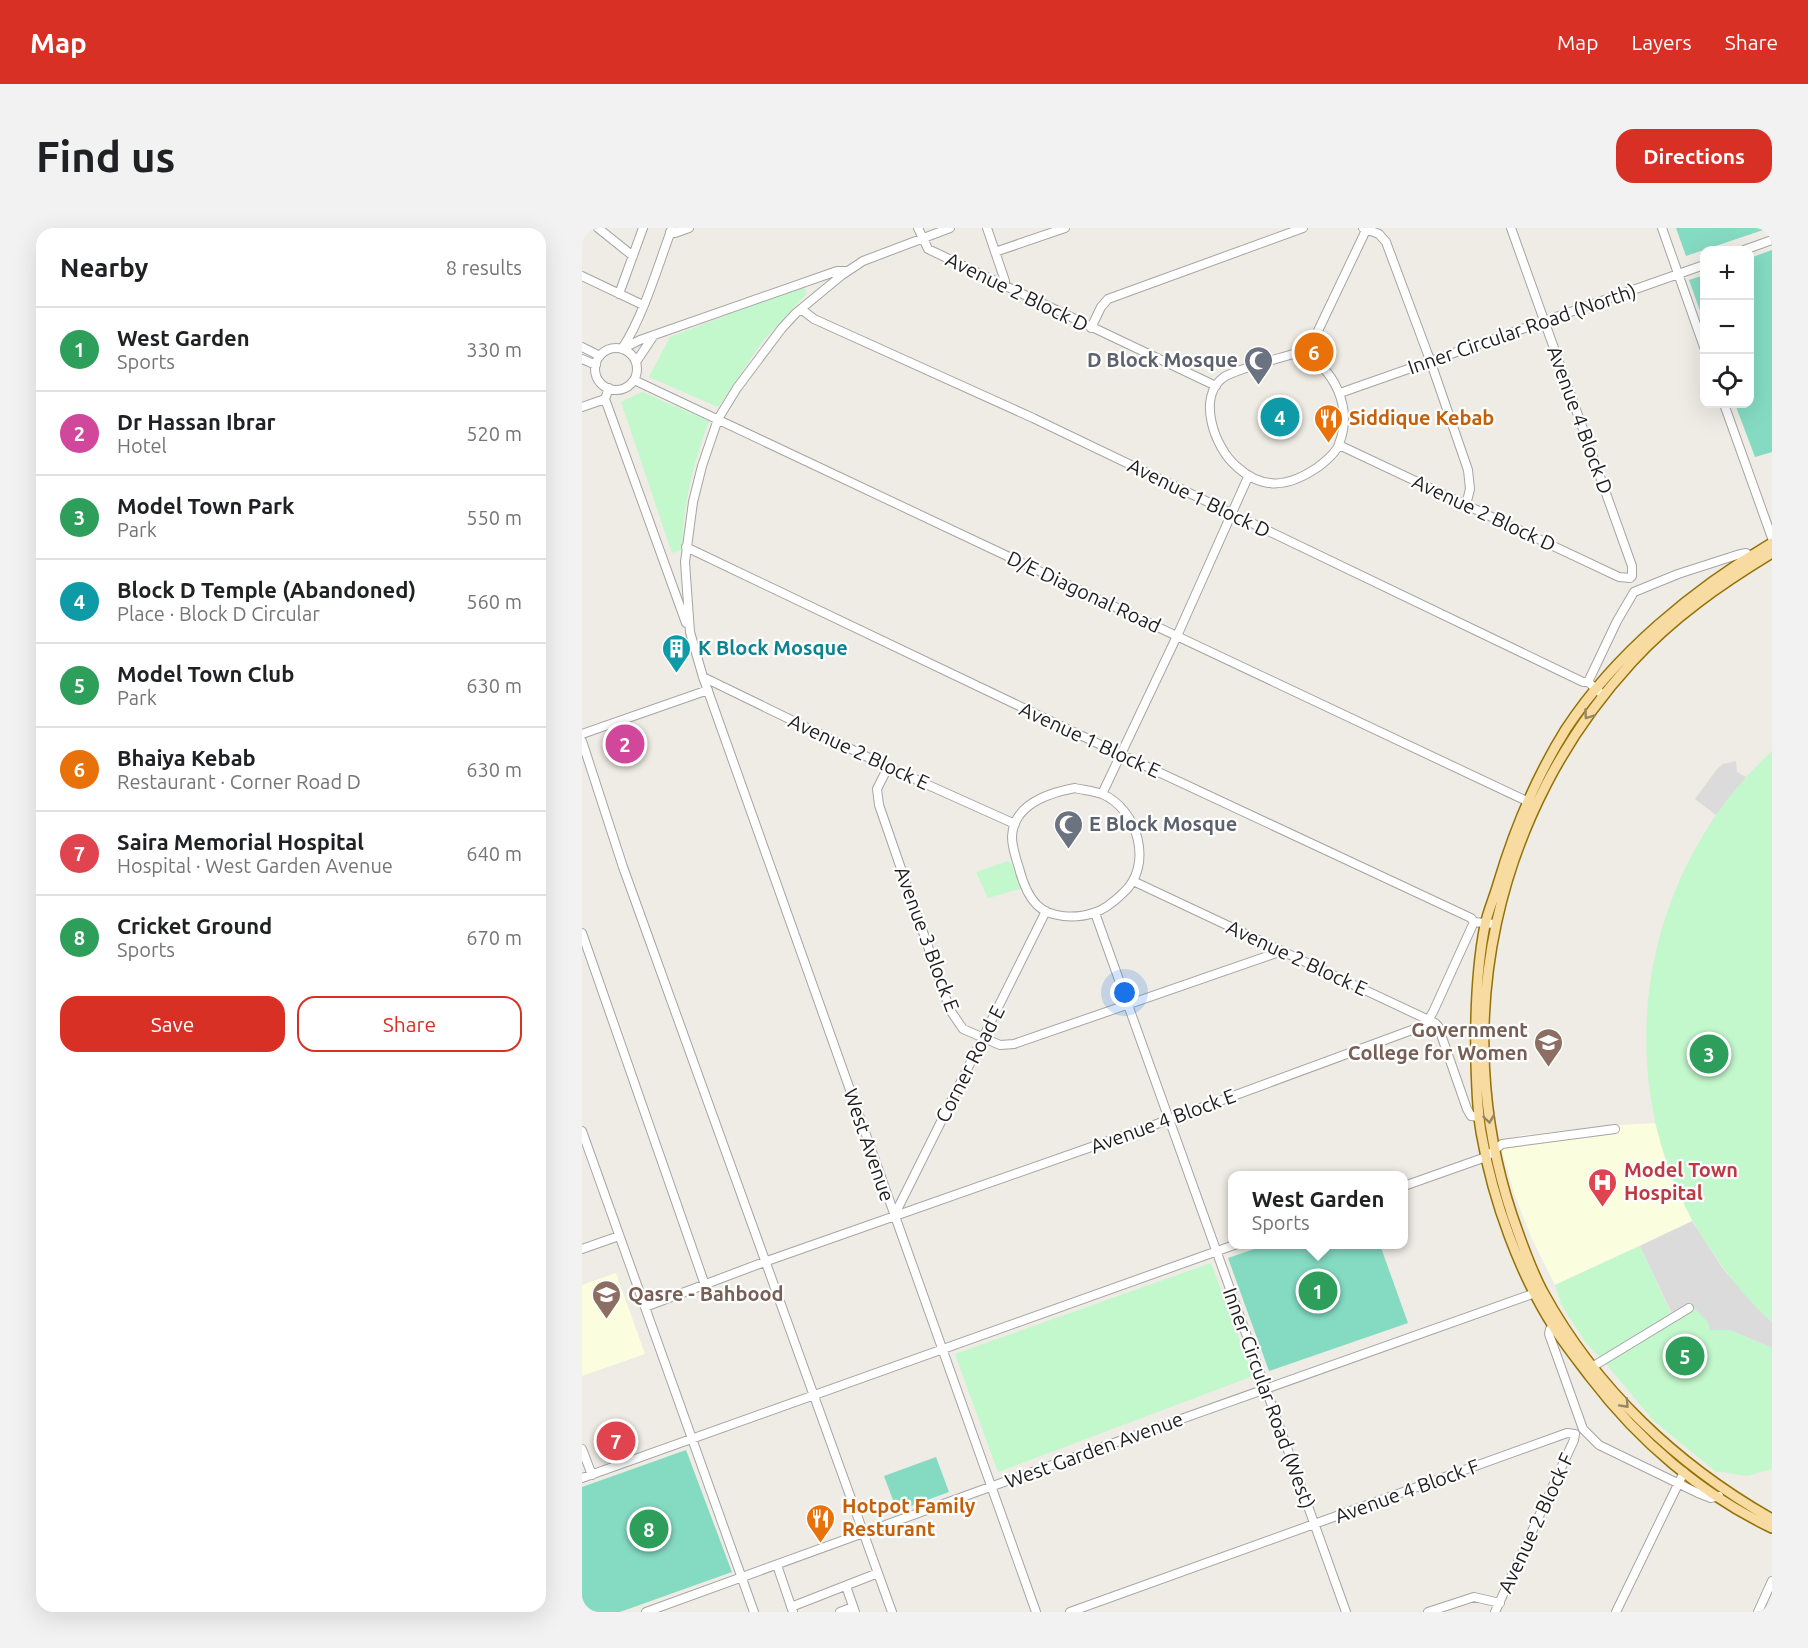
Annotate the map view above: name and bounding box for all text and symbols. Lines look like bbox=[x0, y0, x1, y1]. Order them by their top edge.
text: Map bbox=[30, 27, 87, 58]
text: Map bbox=[1557, 30, 1598, 54]
text: Layers bbox=[1631, 30, 1692, 54]
text: Share bbox=[1725, 30, 1778, 54]
button: Directions bbox=[1616, 129, 1772, 183]
text: Find us bbox=[36, 133, 175, 180]
map controls bbox=[1700, 246, 1754, 408]
button: + bbox=[1700, 246, 1754, 300]
street label: Avenue 2 Block D bbox=[942, 247, 1092, 336]
text: Nearby bbox=[60, 253, 148, 282]
text: 8 results bbox=[446, 256, 522, 279]
street label: Inner Circular Road (North) bbox=[1405, 279, 1639, 378]
button: − bbox=[1700, 300, 1754, 354]
text: West Garden bbox=[117, 325, 250, 350]
pin: 6 bbox=[1294, 330, 1334, 374]
text: 1 bbox=[74, 338, 85, 361]
text: 330 m bbox=[466, 338, 522, 361]
street label: Avenue 4 Block D bbox=[1543, 343, 1618, 497]
mosque icon: D Block Mosque bbox=[1243, 344, 1275, 386]
place label: D Block Mosque bbox=[1087, 348, 1238, 371]
text: Sports bbox=[117, 350, 175, 373]
button: locate bbox=[1700, 354, 1754, 408]
pin: 4 bbox=[1260, 394, 1300, 440]
restaurant icon: Siddique Kebab bbox=[1312, 402, 1344, 444]
place label: Siddique Kebab bbox=[1349, 406, 1494, 429]
text: Dr Hassan Ibrar bbox=[117, 409, 276, 434]
text: 2 bbox=[74, 422, 85, 445]
text: 520 m bbox=[466, 422, 522, 445]
text: Hotel bbox=[117, 434, 167, 457]
street label: Avenue 1 Block D bbox=[1124, 453, 1274, 542]
street label: Avenue 2 Block D bbox=[1409, 469, 1560, 556]
text: Model Town Park bbox=[117, 493, 294, 518]
text: 3 bbox=[74, 506, 85, 529]
text: 550 m bbox=[466, 506, 522, 529]
text: Park bbox=[117, 518, 157, 541]
street label: D/E Diagonal Road bbox=[1004, 546, 1165, 637]
text: Block D Temple (Abandoned) bbox=[117, 577, 416, 602]
text: 4 bbox=[74, 590, 85, 613]
text: 560 m bbox=[466, 590, 522, 613]
text: Place · Block D Circular bbox=[117, 602, 320, 625]
building icon: K Block Mosque bbox=[661, 632, 693, 674]
place label: K Block Mosque bbox=[698, 636, 848, 659]
text: Model Town Club bbox=[117, 661, 294, 686]
text: 5 bbox=[74, 674, 85, 697]
text: 630 m bbox=[466, 674, 522, 697]
text: Park bbox=[117, 686, 157, 709]
street label: Avenue 1 Block E bbox=[1016, 697, 1164, 782]
street label: Avenue 2 Block E bbox=[785, 709, 933, 794]
one-way arrow bbox=[1584, 709, 1595, 720]
pin: 2 bbox=[606, 722, 645, 766]
text: Bhaiya Kebab bbox=[117, 745, 256, 770]
text: 6 bbox=[74, 758, 85, 781]
text: 630 m bbox=[466, 758, 522, 781]
text: Restaurant · Corner Road D bbox=[117, 770, 361, 793]
mosque icon: E Block Mosque bbox=[1052, 808, 1084, 850]
place label: E Block Mosque bbox=[1089, 812, 1237, 835]
text: Saira Memorial Hospital bbox=[117, 829, 364, 854]
text: 7 bbox=[74, 842, 85, 865]
text: 640 m bbox=[466, 842, 522, 865]
text: Hospital · West Garden Avenue bbox=[117, 854, 393, 877]
street label: Avenue 3 Block E bbox=[891, 863, 964, 1014]
text: Cricket Ground bbox=[117, 913, 272, 938]
street label: Avenue 2 Block E bbox=[1223, 915, 1371, 1000]
text: 8 bbox=[74, 926, 85, 949]
text: 670 m bbox=[466, 926, 522, 949]
text: Sports bbox=[117, 938, 175, 961]
your location bbox=[1110, 978, 1139, 1007]
button: Save bbox=[60, 996, 285, 1052]
button: Share bbox=[297, 996, 522, 1052]
street label: Corner Road E bbox=[930, 1002, 1009, 1126]
place label: Government College for Women bbox=[1348, 1018, 1528, 1064]
school or university icon: Government College for Women bbox=[1533, 1026, 1565, 1068]
pin: 3 bbox=[1690, 1032, 1728, 1076]
street label: Avenue 4 Block E bbox=[1087, 1084, 1238, 1157]
street label: West Avenue bbox=[839, 1085, 900, 1204]
one-way arrow bbox=[1483, 1114, 1495, 1124]
place label: Model Town Hospital bbox=[1624, 1158, 1738, 1204]
hospital icon: Model Town Hospital bbox=[1587, 1166, 1619, 1208]
popup bbox=[1228, 1171, 1408, 1249]
text: West Garden bbox=[1252, 1186, 1384, 1211]
text: Sports bbox=[1252, 1211, 1310, 1234]
pin: 1 bbox=[1298, 1268, 1338, 1314]
school or university icon: Qasre - Bahbood bbox=[591, 1278, 623, 1320]
place label: Qasre - Bahbood bbox=[628, 1282, 784, 1305]
street label: Inner Circular Road (West) bbox=[1219, 1284, 1320, 1511]
pin: 5 bbox=[1666, 1334, 1704, 1378]
one-way arrow bbox=[1618, 1397, 1629, 1408]
street label: West Garden Avenue bbox=[1002, 1407, 1186, 1492]
pin: 7 bbox=[597, 1418, 636, 1464]
street label: Avenue 2 Block F bbox=[1493, 1449, 1578, 1597]
street label: Avenue 4 Block F bbox=[1331, 1454, 1482, 1527]
place label: Hotpot Family Resturant bbox=[842, 1494, 976, 1540]
restaurant icon: Hotpot Family Resturant bbox=[805, 1502, 837, 1544]
pin: 8 bbox=[630, 1506, 668, 1552]

